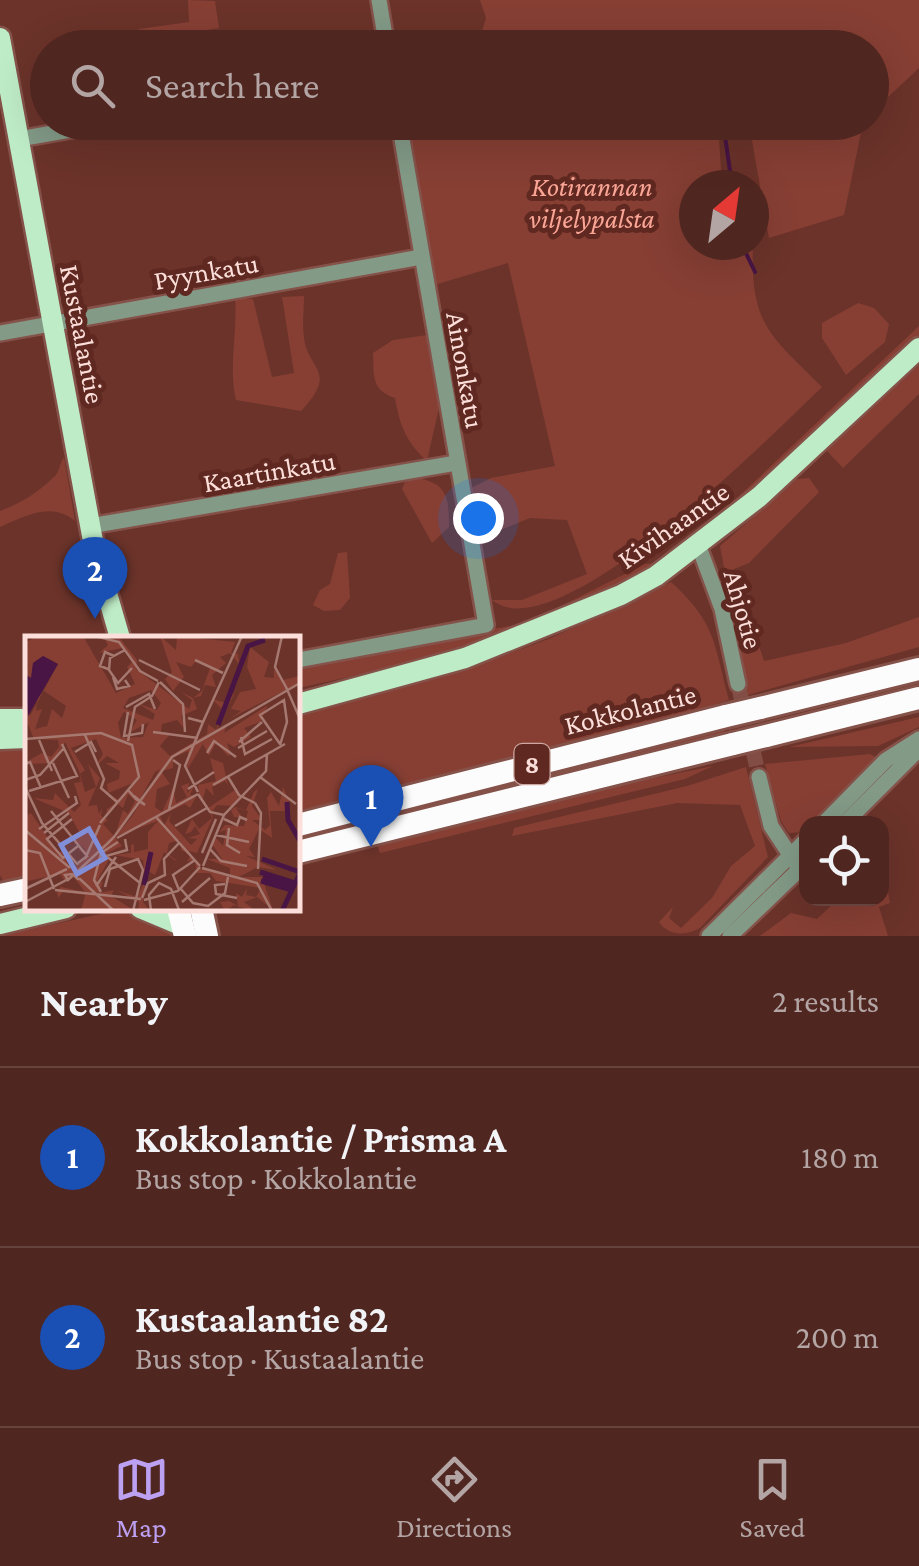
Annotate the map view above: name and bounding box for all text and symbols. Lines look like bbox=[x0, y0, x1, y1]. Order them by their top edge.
search box bbox=[30, 30, 889, 140]
icon: search bbox=[65, 58, 120, 113]
text: Search here bbox=[145, 64, 319, 106]
north arrow bbox=[679, 170, 769, 260]
park label: Kotirannan viljelypalsta bbox=[529, 171, 655, 235]
street label: Pyynkatu bbox=[151, 247, 261, 296]
street label: Kustaalantie bbox=[54, 262, 111, 406]
street label: Ainonkatu bbox=[440, 310, 491, 431]
street label: Kaartinkatu bbox=[201, 445, 338, 498]
street label: Kivihaantie bbox=[612, 476, 735, 575]
your location bbox=[453, 493, 504, 544]
pin: 2 bbox=[62, 536, 128, 619]
street label: Ahjotie bbox=[718, 566, 770, 652]
inset map bbox=[25, 636, 300, 911]
street label: Kokkolantie bbox=[561, 678, 699, 741]
road number: 8 bbox=[514, 744, 550, 784]
pin: 1 bbox=[338, 764, 404, 847]
map controls bbox=[799, 816, 889, 906]
button: locate bbox=[799, 816, 889, 906]
text: Nearby bbox=[40, 978, 168, 1025]
text: 2 results bbox=[772, 983, 879, 1019]
text: Kokkolantie / Prisma A bbox=[135, 1118, 506, 1160]
text: 1 bbox=[67, 1139, 78, 1175]
text: 180 m bbox=[801, 1139, 879, 1175]
text: Bus stop · Kokkolantie bbox=[135, 1160, 417, 1196]
text: Kustaalantie 82 bbox=[135, 1298, 388, 1340]
text: 2 bbox=[64, 1319, 81, 1355]
text: 200 m bbox=[796, 1319, 879, 1355]
text: Bus stop · Kustaalantie bbox=[135, 1340, 424, 1376]
tab: Map bbox=[114, 1452, 169, 1543]
tab: Directions bbox=[396, 1452, 512, 1543]
tab: Saved bbox=[740, 1452, 805, 1543]

